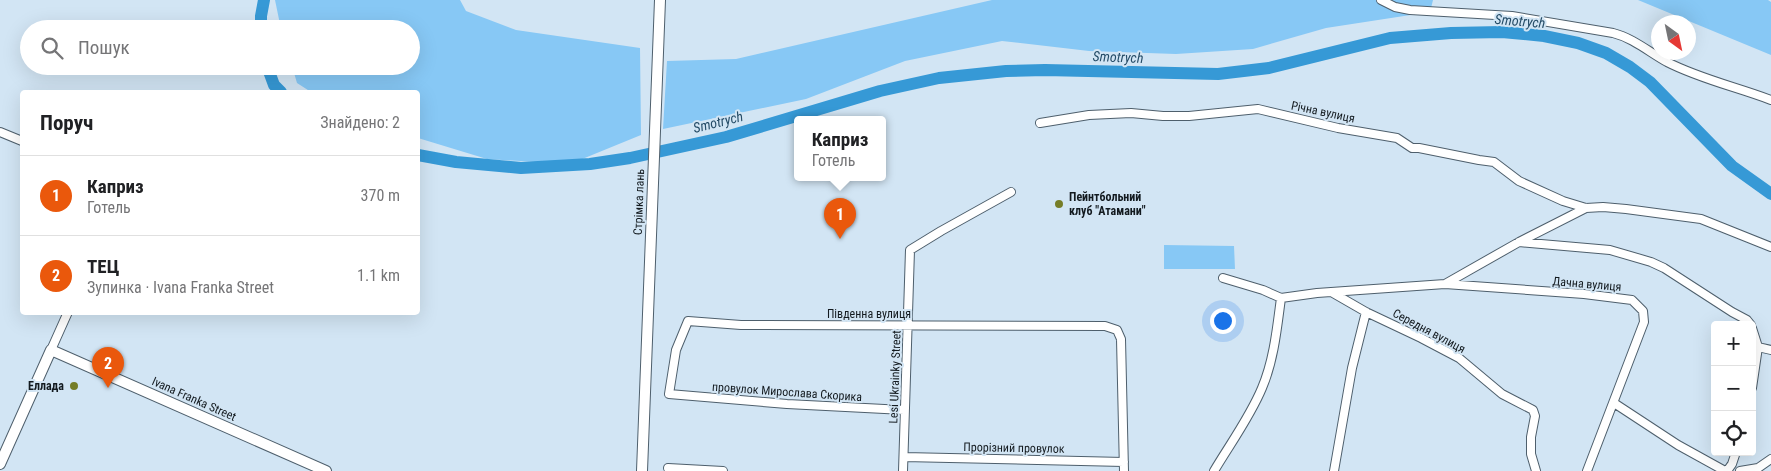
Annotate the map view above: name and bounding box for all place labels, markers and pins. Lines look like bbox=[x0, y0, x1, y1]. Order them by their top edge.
place label: Пейнтбольний клуб "Атамани" bbox=[1069, 190, 1146, 218]
pin: 1 bbox=[824, 198, 856, 239]
marker: Пейнтбольний клуб "Атамани" bbox=[1053, 198, 1065, 210]
pin: 2 bbox=[92, 347, 124, 388]
place label: Еллада bbox=[28, 379, 64, 393]
marker: Еллада bbox=[68, 380, 80, 392]

